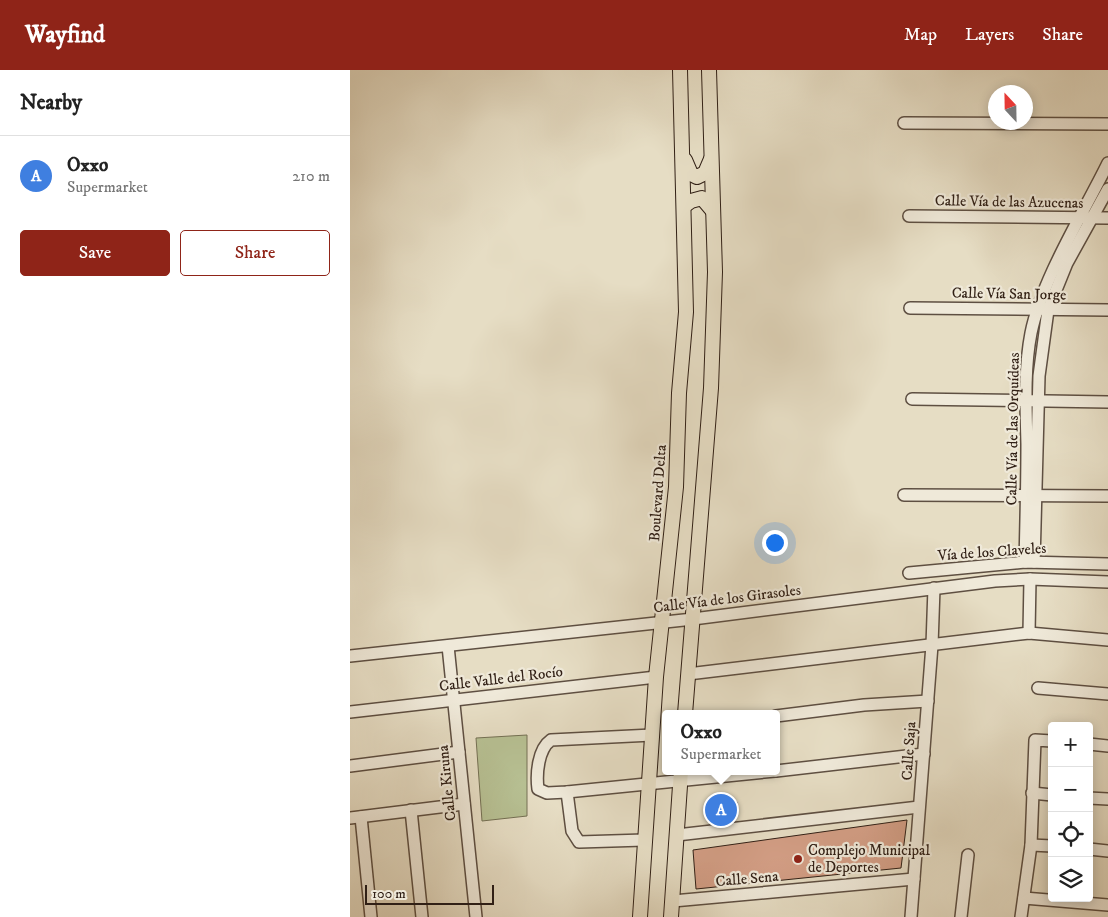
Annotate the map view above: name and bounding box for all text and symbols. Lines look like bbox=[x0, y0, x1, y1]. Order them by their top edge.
text: Wayfind bbox=[25, 20, 105, 50]
text: Map bbox=[904, 24, 937, 46]
text: Layers bbox=[965, 24, 1014, 46]
text: Share bbox=[1042, 24, 1083, 46]
north arrow bbox=[988, 85, 1033, 130]
text: Nearby bbox=[20, 90, 82, 116]
text: Oxxo bbox=[67, 154, 108, 177]
text: A bbox=[31, 166, 41, 186]
text: 210 m bbox=[292, 166, 330, 186]
text: Supermarket bbox=[67, 177, 148, 197]
street label: Calle Vía de las Azucenas bbox=[935, 191, 1083, 213]
button: Save bbox=[20, 230, 170, 276]
button: Share bbox=[180, 230, 330, 276]
street label: Calle Vía San Jorge bbox=[952, 284, 1066, 304]
street label: Calle Vía de las Orquídeas bbox=[1002, 352, 1024, 506]
street label: Boulevard Delta bbox=[645, 443, 671, 542]
your location bbox=[762, 530, 788, 556]
street label: Vía de los Claveles bbox=[936, 539, 1047, 565]
street label: Calle Vía de los Girasoles bbox=[652, 581, 802, 617]
street label: Calle Valle del Rocío bbox=[438, 662, 564, 696]
popup bbox=[662, 710, 780, 775]
street label: Calle Saja bbox=[897, 720, 921, 781]
text: Oxxo bbox=[681, 721, 722, 744]
map controls bbox=[1048, 722, 1093, 902]
button: + bbox=[1048, 722, 1093, 767]
street label: Calle Kiruna bbox=[434, 744, 460, 822]
text: Supermarket bbox=[681, 744, 761, 764]
button: − bbox=[1048, 767, 1093, 812]
pin: A bbox=[705, 791, 737, 829]
button: locate bbox=[1048, 812, 1093, 857]
place label: Complejo Municipal de Deportes bbox=[808, 841, 930, 877]
marker: Complejo Municipal de Deportes bbox=[792, 853, 804, 865]
button: layers bbox=[1048, 857, 1093, 902]
street label: Calle Sena bbox=[715, 867, 780, 891]
scale bar bbox=[365, 882, 494, 905]
text: 100 m bbox=[372, 885, 406, 903]

